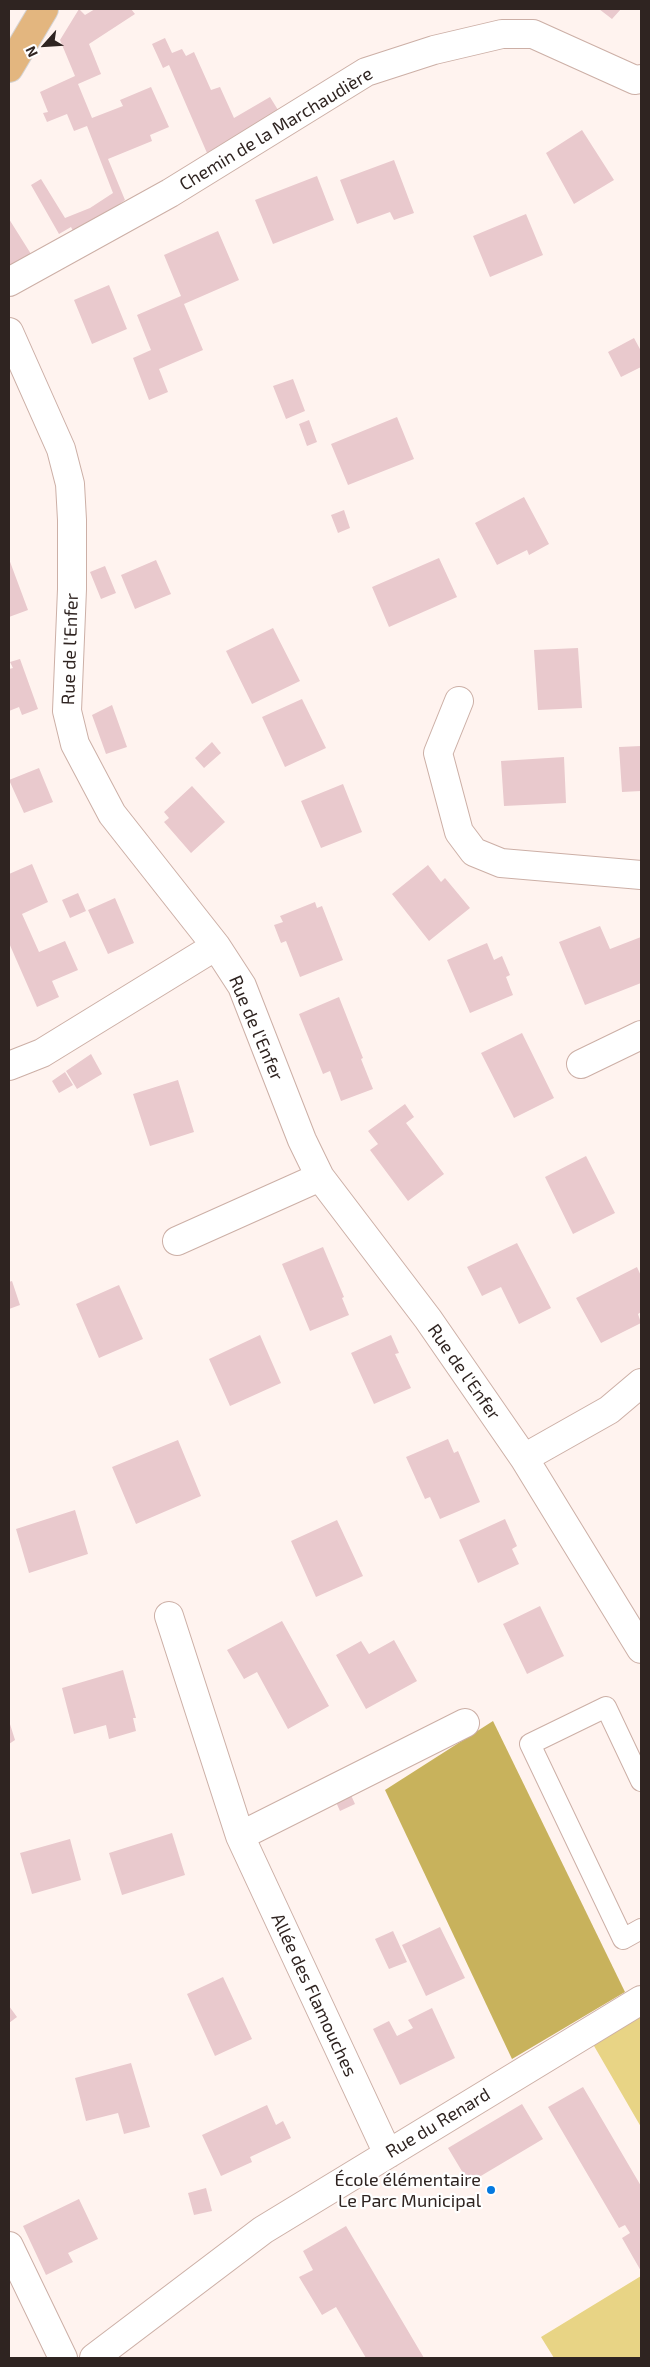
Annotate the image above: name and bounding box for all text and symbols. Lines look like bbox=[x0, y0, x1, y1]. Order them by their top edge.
north arrow bbox=[20, 20, 70, 70]
text: N bbox=[21, 44, 41, 60]
street label: Chemin de la Marchaudière bbox=[176, 63, 376, 195]
street label: Rue de l'Enfer bbox=[57, 593, 83, 705]
street label: Rue de l'Enfer bbox=[224, 972, 288, 1084]
street label: Rue de l'Enfer bbox=[423, 1320, 505, 1424]
street label: Allée des Flamouches bbox=[267, 1910, 361, 2080]
street label: Rue du Renard bbox=[382, 2083, 494, 2163]
place label: École élémentaire Le Parc Municipal bbox=[335, 2169, 481, 2212]
marker: École élémentaire Le Parc Municipal bbox=[485, 2184, 497, 2196]

